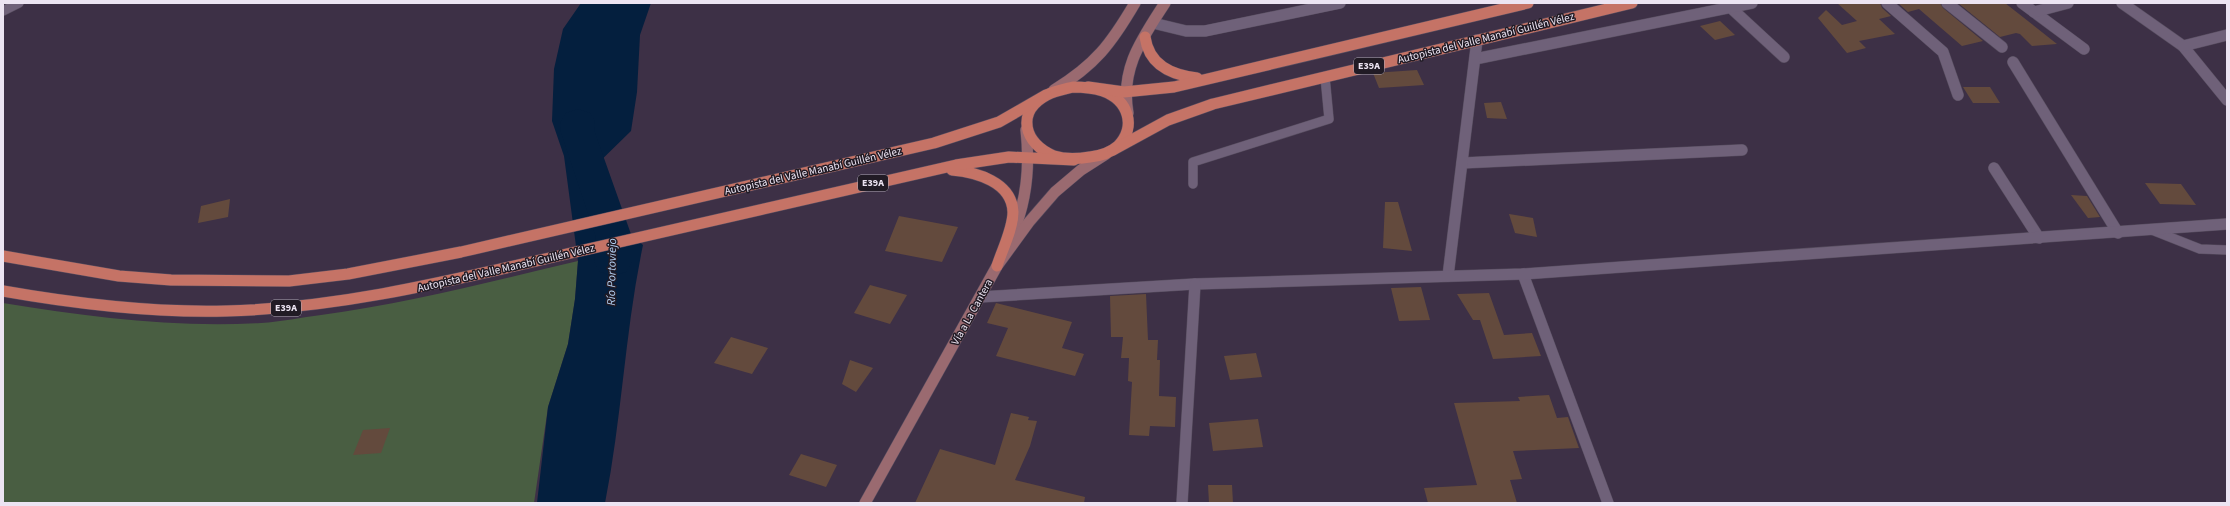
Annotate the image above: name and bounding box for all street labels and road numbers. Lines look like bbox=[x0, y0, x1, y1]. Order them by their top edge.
street label: Autopista del Valle Manabí Guillén Vélez bbox=[1396, 9, 1576, 67]
road number: E39A bbox=[1354, 58, 1384, 74]
street label: Autopista del Valle Manabí Guillén Vélez bbox=[723, 143, 903, 199]
road number: E39A bbox=[858, 175, 888, 191]
street label: Autopista del Valle Manabí Guillén Vélez bbox=[416, 240, 596, 296]
street label: Vía a La Cantera bbox=[948, 276, 996, 348]
road number: E39A bbox=[271, 300, 301, 316]

